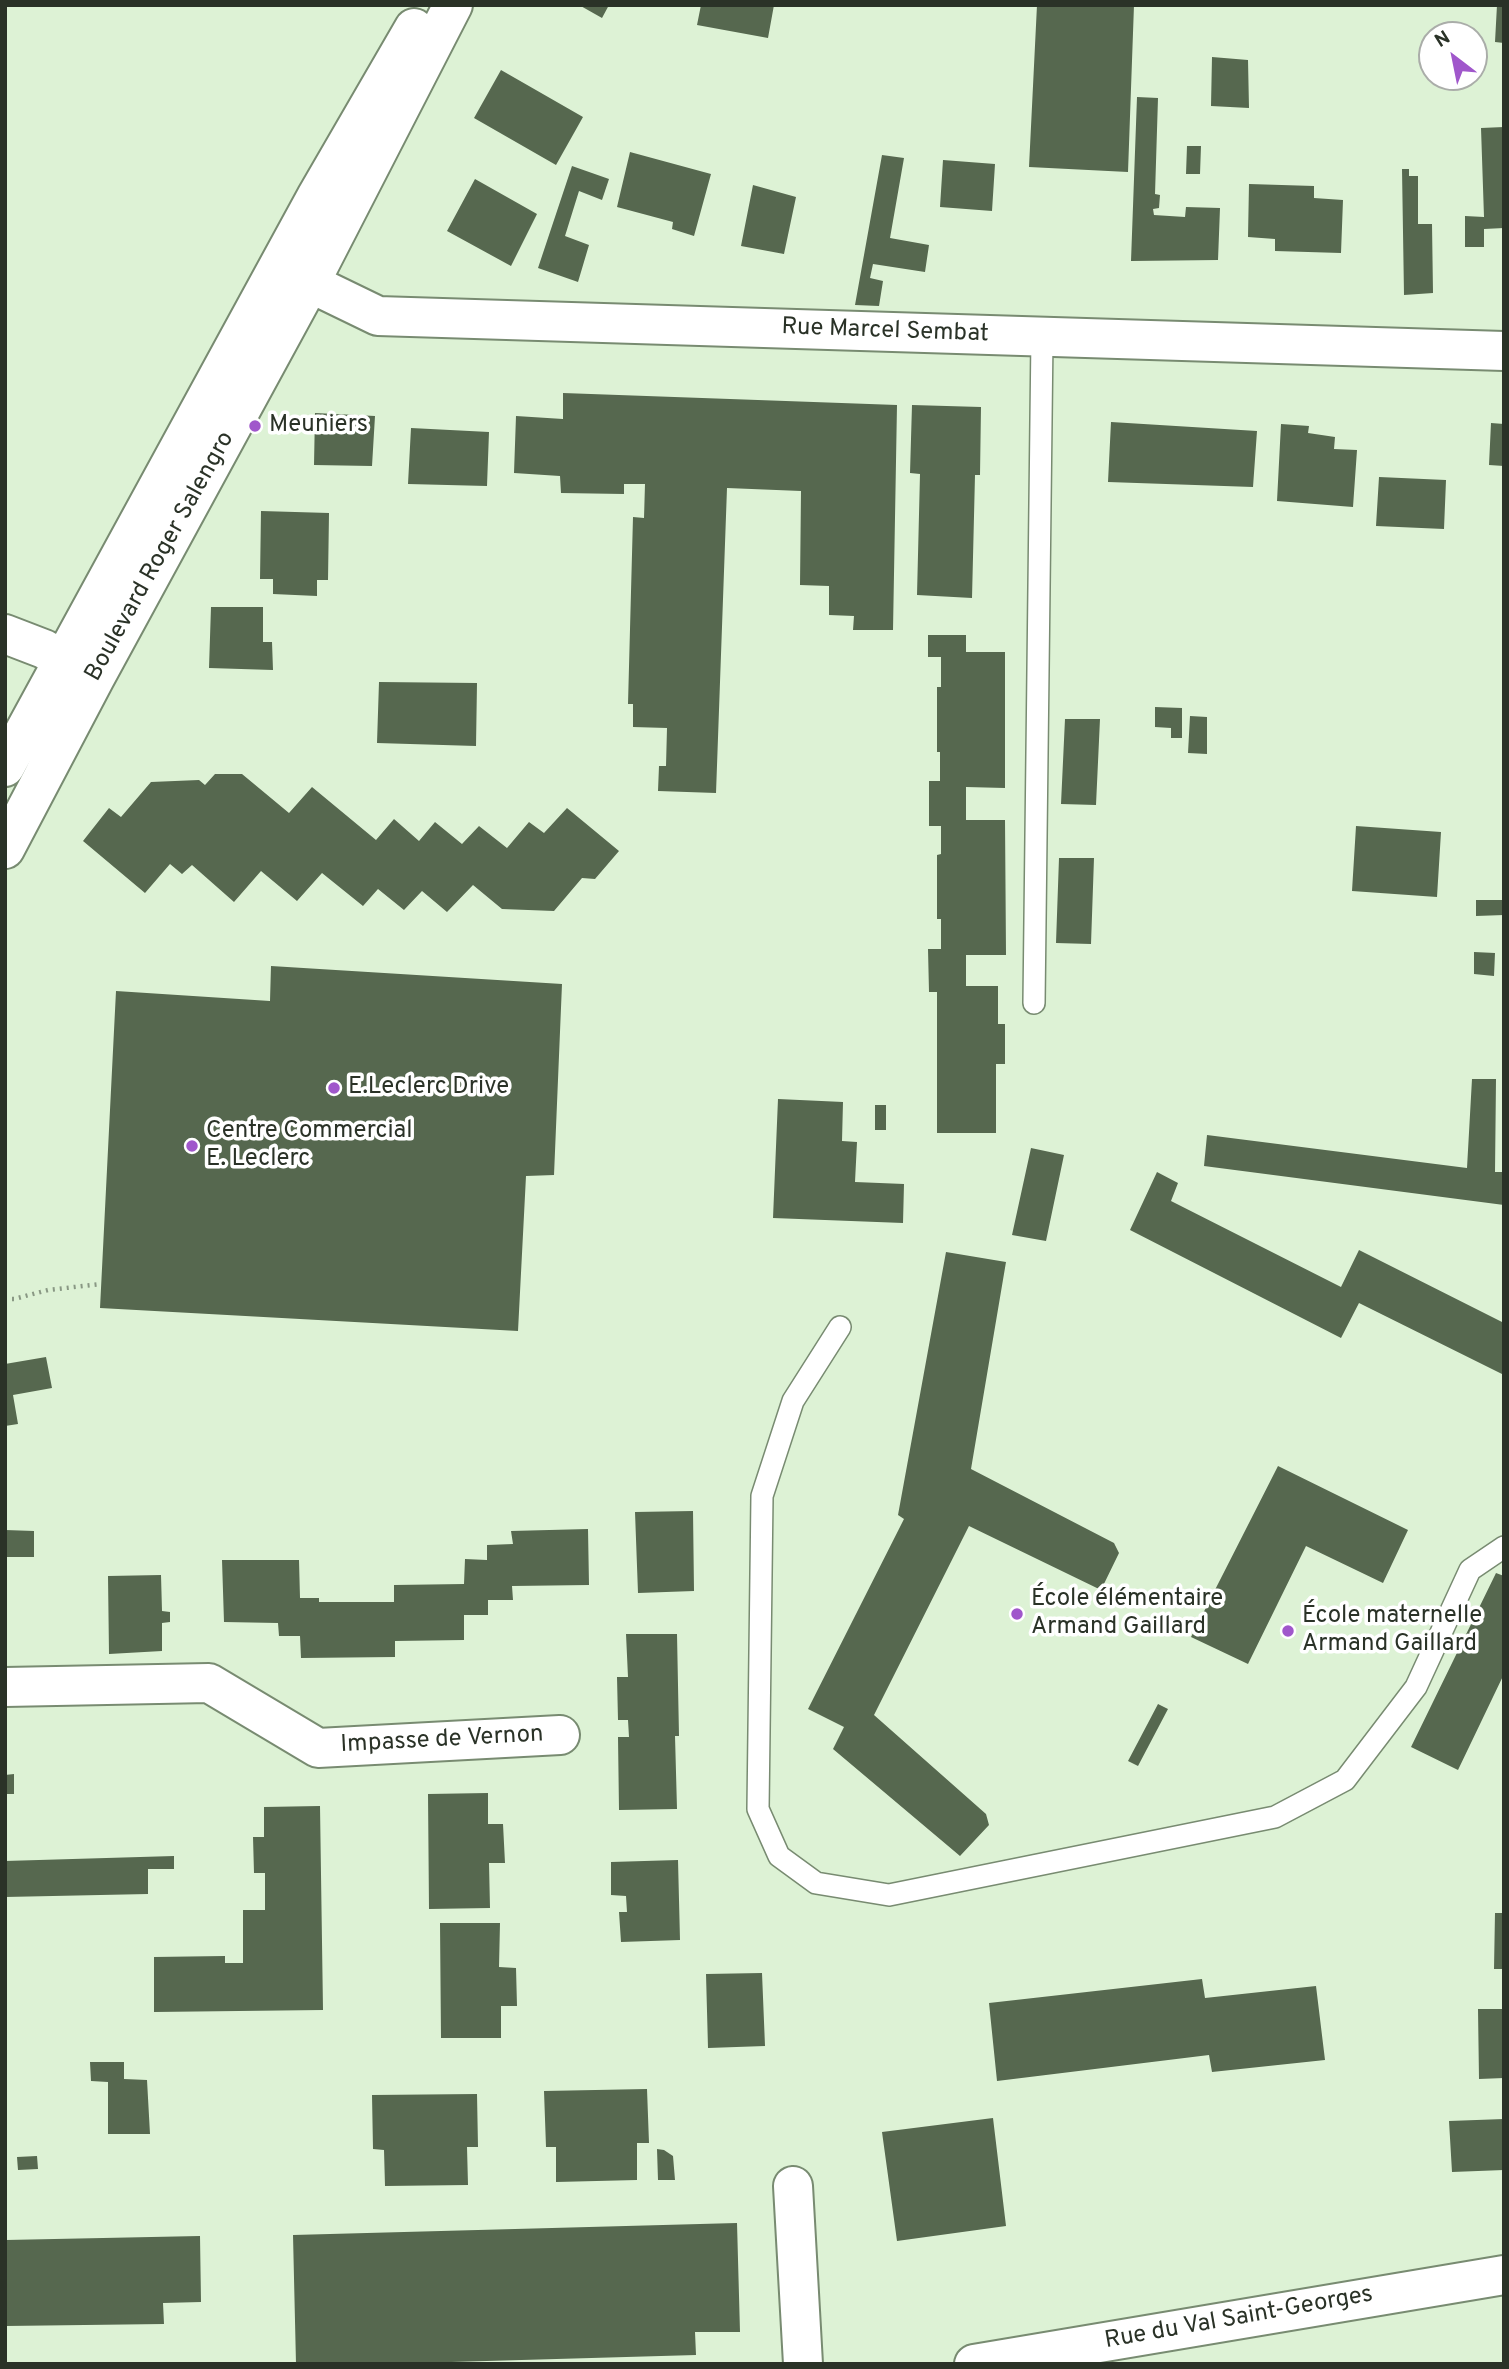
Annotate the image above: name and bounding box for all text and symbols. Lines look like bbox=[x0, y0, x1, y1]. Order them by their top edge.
north arrow bbox=[1418, 21, 1488, 91]
text: N bbox=[1431, 26, 1455, 54]
street label: Rue Marcel Sembat bbox=[781, 314, 989, 350]
place label: Meuniers bbox=[269, 412, 368, 440]
marker: Meuniers bbox=[247, 418, 263, 434]
street label: Boulevard Roger Salengro bbox=[80, 427, 242, 687]
place label: E.Leclerc Drive bbox=[348, 1074, 509, 1102]
marker: E.Leclerc Drive bbox=[326, 1080, 342, 1096]
place label: Centre Commercial E. Leclerc bbox=[206, 1118, 412, 1174]
marker: Centre Commercial E. Leclerc bbox=[184, 1138, 200, 1154]
place label: École élémentaire Armand Gaillard bbox=[1031, 1586, 1223, 1642]
place label: École maternelle Armand Gaillard bbox=[1302, 1603, 1482, 1659]
marker: École élémentaire Armand Gaillard bbox=[1009, 1606, 1025, 1622]
marker: École maternelle Armand Gaillard bbox=[1280, 1623, 1296, 1639]
street label: Impasse de Vernon bbox=[340, 1721, 544, 1761]
street label: Rue du Val Saint-Georges bbox=[1103, 2281, 1375, 2357]

